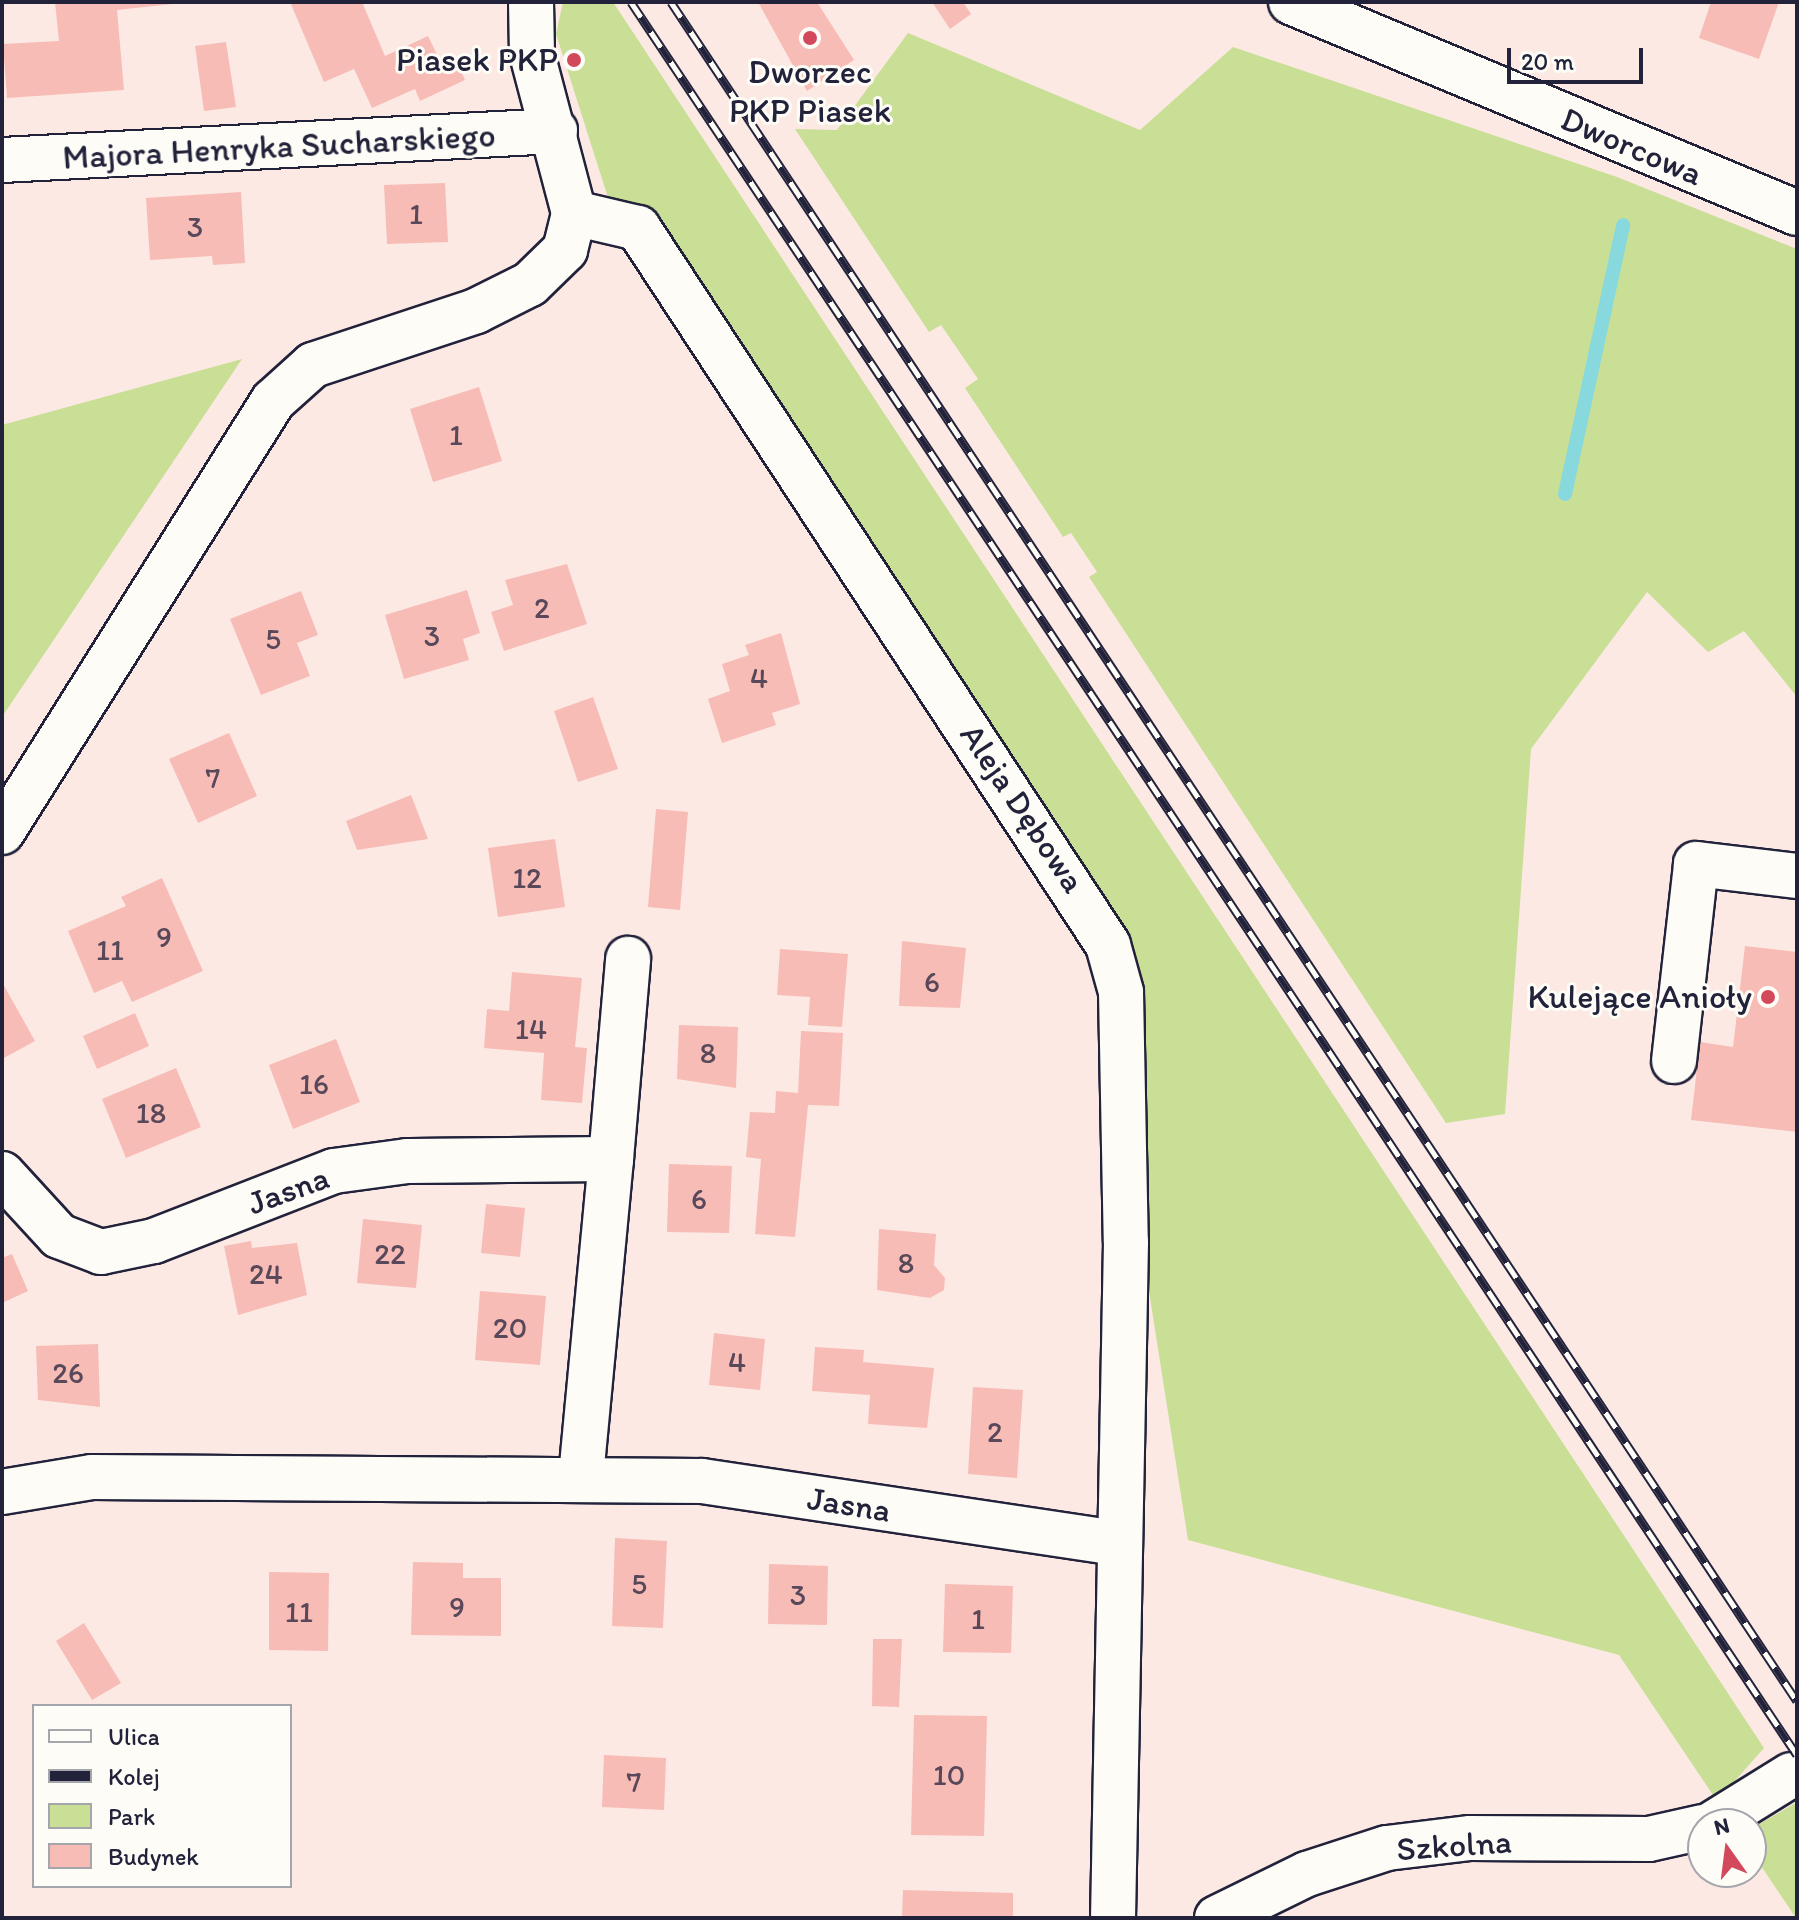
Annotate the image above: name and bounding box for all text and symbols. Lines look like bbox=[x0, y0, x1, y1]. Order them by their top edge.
marker: Dworzec PKP Piasek bbox=[801, 29, 819, 47]
scale bar bbox=[1511, 32, 1647, 82]
place label: Piasek PKP bbox=[396, 40, 558, 80]
text: 20 m bbox=[1521, 47, 1574, 76]
marker: Piasek PKP bbox=[565, 51, 583, 69]
place label: Dworzec PKP Piasek bbox=[729, 51, 891, 130]
street label: Dworcowa bbox=[1555, 98, 1709, 194]
street label: Majora Henryka Sucharskiego bbox=[62, 114, 496, 178]
house number: 1 bbox=[409, 196, 423, 232]
house number: 3 bbox=[187, 209, 203, 245]
house number: 1 bbox=[449, 417, 463, 453]
house number: 2 bbox=[534, 590, 550, 626]
house number: 3 bbox=[424, 618, 440, 654]
house number: 5 bbox=[265, 621, 281, 657]
house number: 4 bbox=[750, 660, 768, 696]
street label: Aleja Dębowa bbox=[952, 716, 1094, 900]
house number: 7 bbox=[206, 760, 220, 796]
house number: 12 bbox=[512, 860, 542, 896]
house number: 9 bbox=[156, 919, 172, 955]
house number: 11 bbox=[96, 932, 124, 968]
house number: 6 bbox=[924, 964, 940, 1000]
place label: Kulejące Anioły bbox=[1527, 977, 1752, 1017]
marker: Kulejące Anioły bbox=[1759, 988, 1777, 1006]
house number: 14 bbox=[515, 1011, 547, 1047]
house number: 8 bbox=[700, 1035, 716, 1071]
house number: 16 bbox=[299, 1066, 329, 1102]
house number: 18 bbox=[136, 1095, 166, 1131]
street label: Jasna bbox=[242, 1157, 334, 1223]
house number: 6 bbox=[691, 1181, 707, 1217]
house number: 22 bbox=[374, 1236, 406, 1272]
house number: 8 bbox=[898, 1245, 914, 1281]
house number: 24 bbox=[249, 1256, 283, 1292]
house number: 20 bbox=[493, 1310, 527, 1346]
house number: 4 bbox=[728, 1344, 746, 1380]
house number: 26 bbox=[52, 1355, 84, 1391]
house number: 2 bbox=[987, 1414, 1003, 1450]
street label: Jasna bbox=[805, 1477, 893, 1531]
house number: 5 bbox=[631, 1566, 647, 1602]
house number: 3 bbox=[790, 1577, 806, 1613]
house number: 9 bbox=[449, 1589, 465, 1625]
house number: 11 bbox=[285, 1594, 313, 1630]
house number: 1 bbox=[971, 1601, 985, 1637]
legend bbox=[32, 1704, 292, 1888]
text: Ulica bbox=[108, 1722, 160, 1751]
house number: 10 bbox=[933, 1757, 965, 1793]
text: Kolej bbox=[108, 1762, 160, 1791]
house number: 7 bbox=[627, 1764, 641, 1800]
text: Park bbox=[108, 1802, 155, 1831]
north arrow bbox=[1687, 1808, 1767, 1888]
text: N bbox=[1711, 1811, 1732, 1841]
street label: Szkolna bbox=[1395, 1821, 1513, 1869]
text: Budynek bbox=[108, 1842, 199, 1871]

